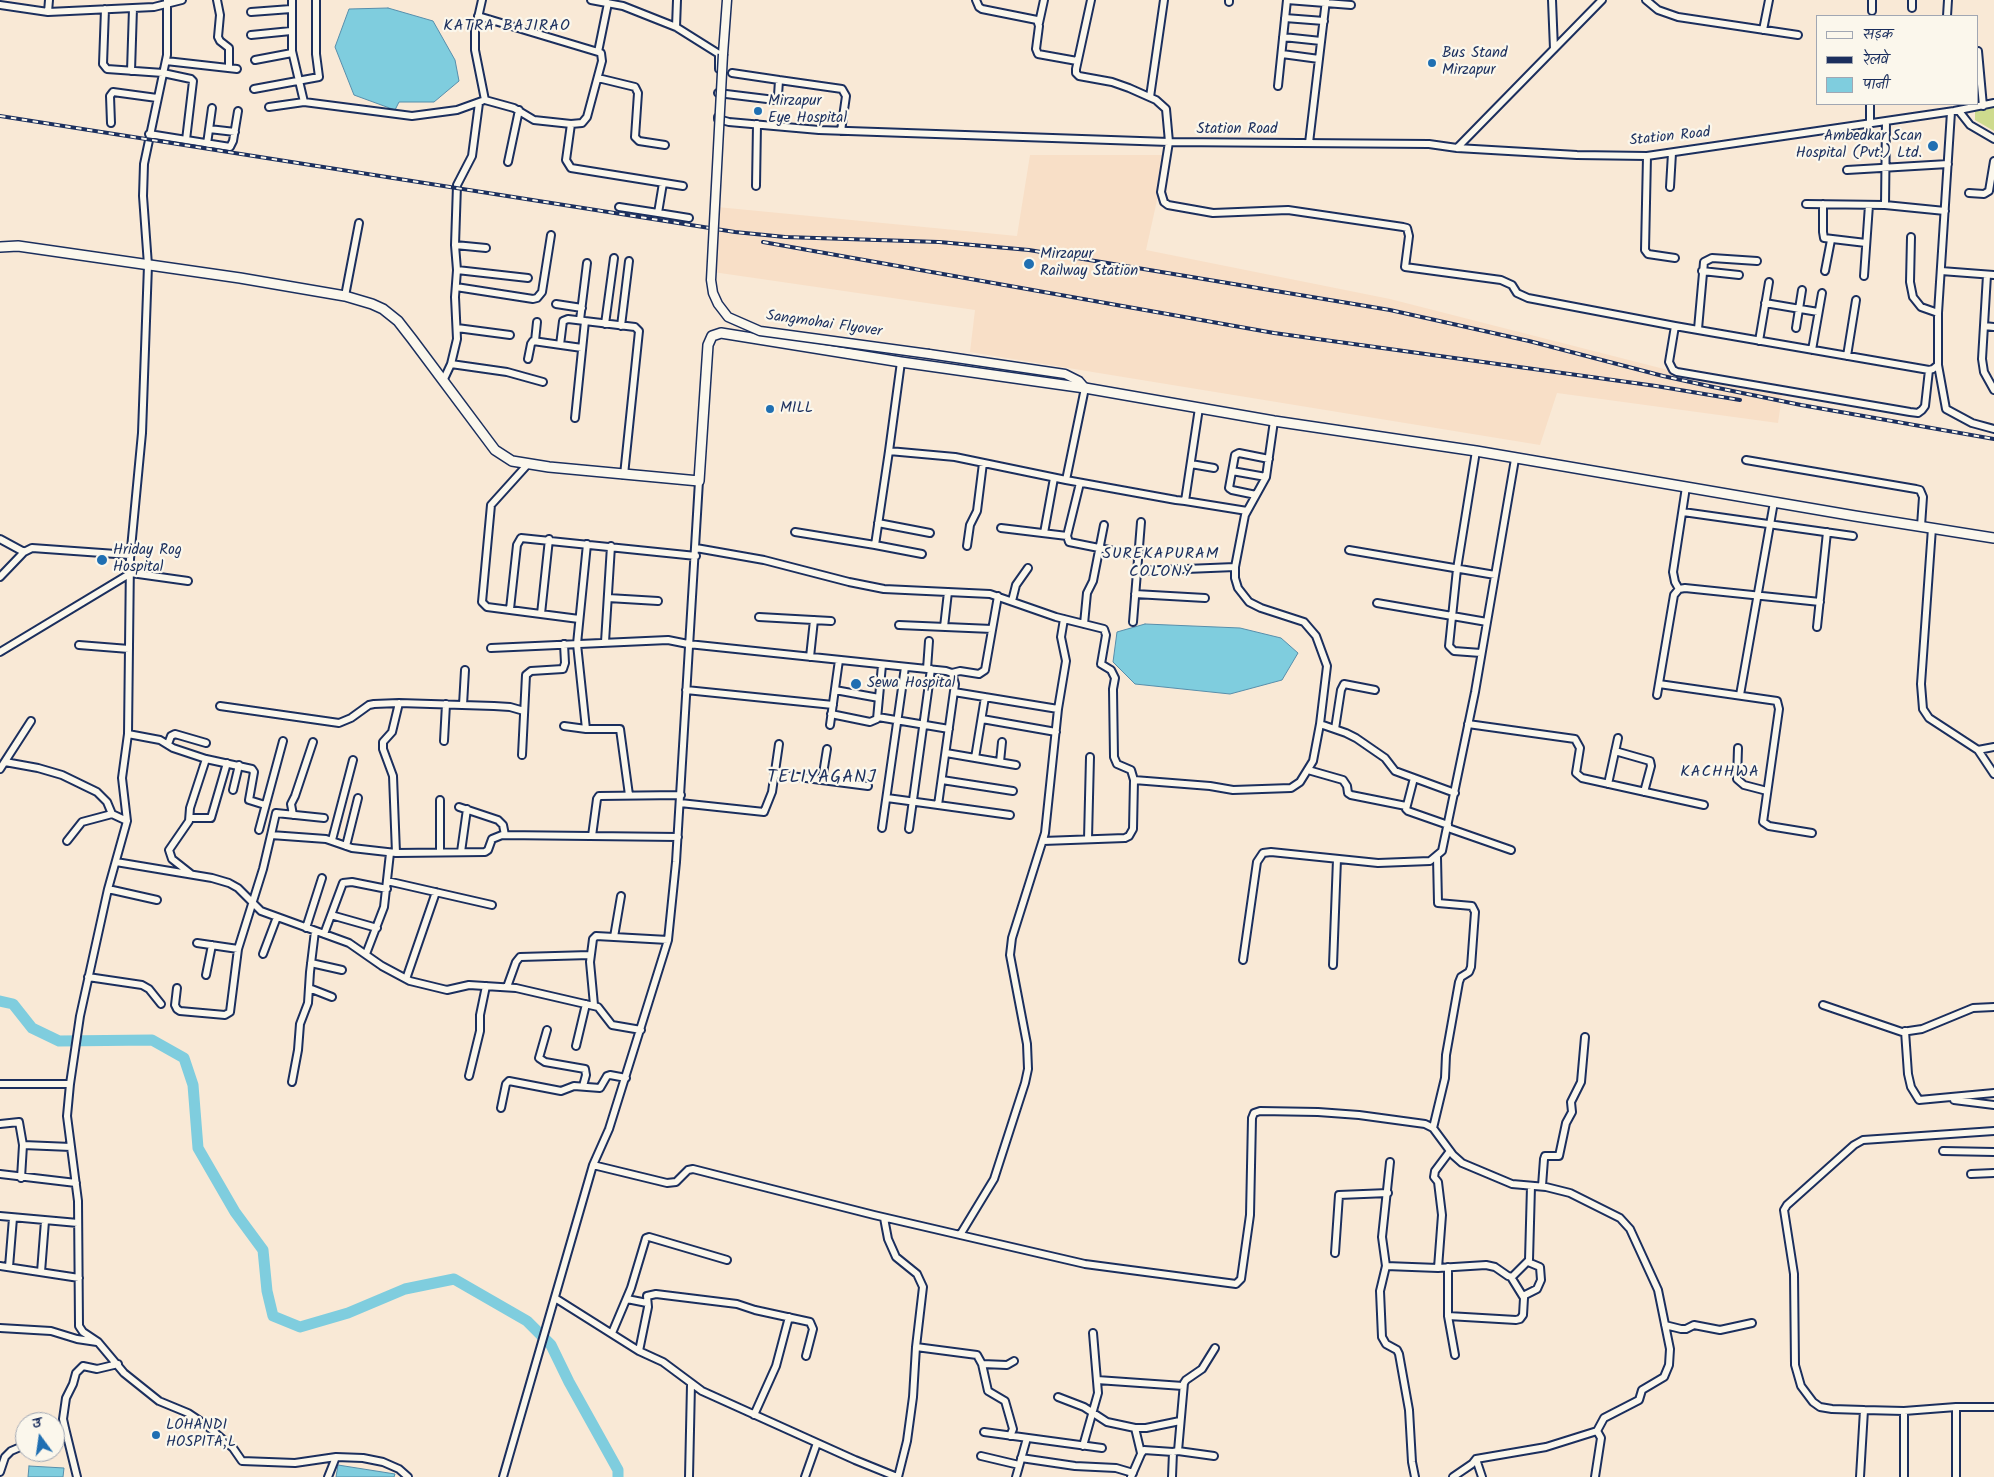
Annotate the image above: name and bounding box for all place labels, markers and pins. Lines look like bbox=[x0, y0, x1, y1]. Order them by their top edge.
place label: Bus Stand Mirzapur bbox=[1442, 45, 1507, 80]
marker: Bus Stand Mirzapur bbox=[1426, 57, 1438, 69]
place label: Mirzapur Eye Hospital bbox=[768, 93, 847, 128]
marker: Mirzapur Eye Hospital bbox=[752, 105, 764, 117]
place label: Ambedkar Scan Hospital (Pvt.) Ltd. bbox=[1796, 128, 1922, 163]
marker: Ambedkar Scan Hospital (Pvt.) Ltd. bbox=[1926, 139, 1940, 153]
place label: Mirzapur Railway Station bbox=[1040, 246, 1138, 281]
marker: Mirzapur Railway Station bbox=[1022, 257, 1036, 271]
place label: MILL bbox=[780, 400, 813, 418]
marker: MILL bbox=[764, 403, 776, 415]
place label: Hriday Rog Hospital bbox=[113, 542, 182, 577]
marker: Hriday Rog Hospital bbox=[95, 553, 109, 567]
place label: Sewa Hospital bbox=[867, 675, 955, 693]
marker: Sewa Hospital bbox=[849, 677, 863, 691]
place label: LOHANDI HOSPITA;L bbox=[166, 1417, 236, 1452]
marker: LOHANDI HOSPITA;L bbox=[150, 1429, 162, 1441]

